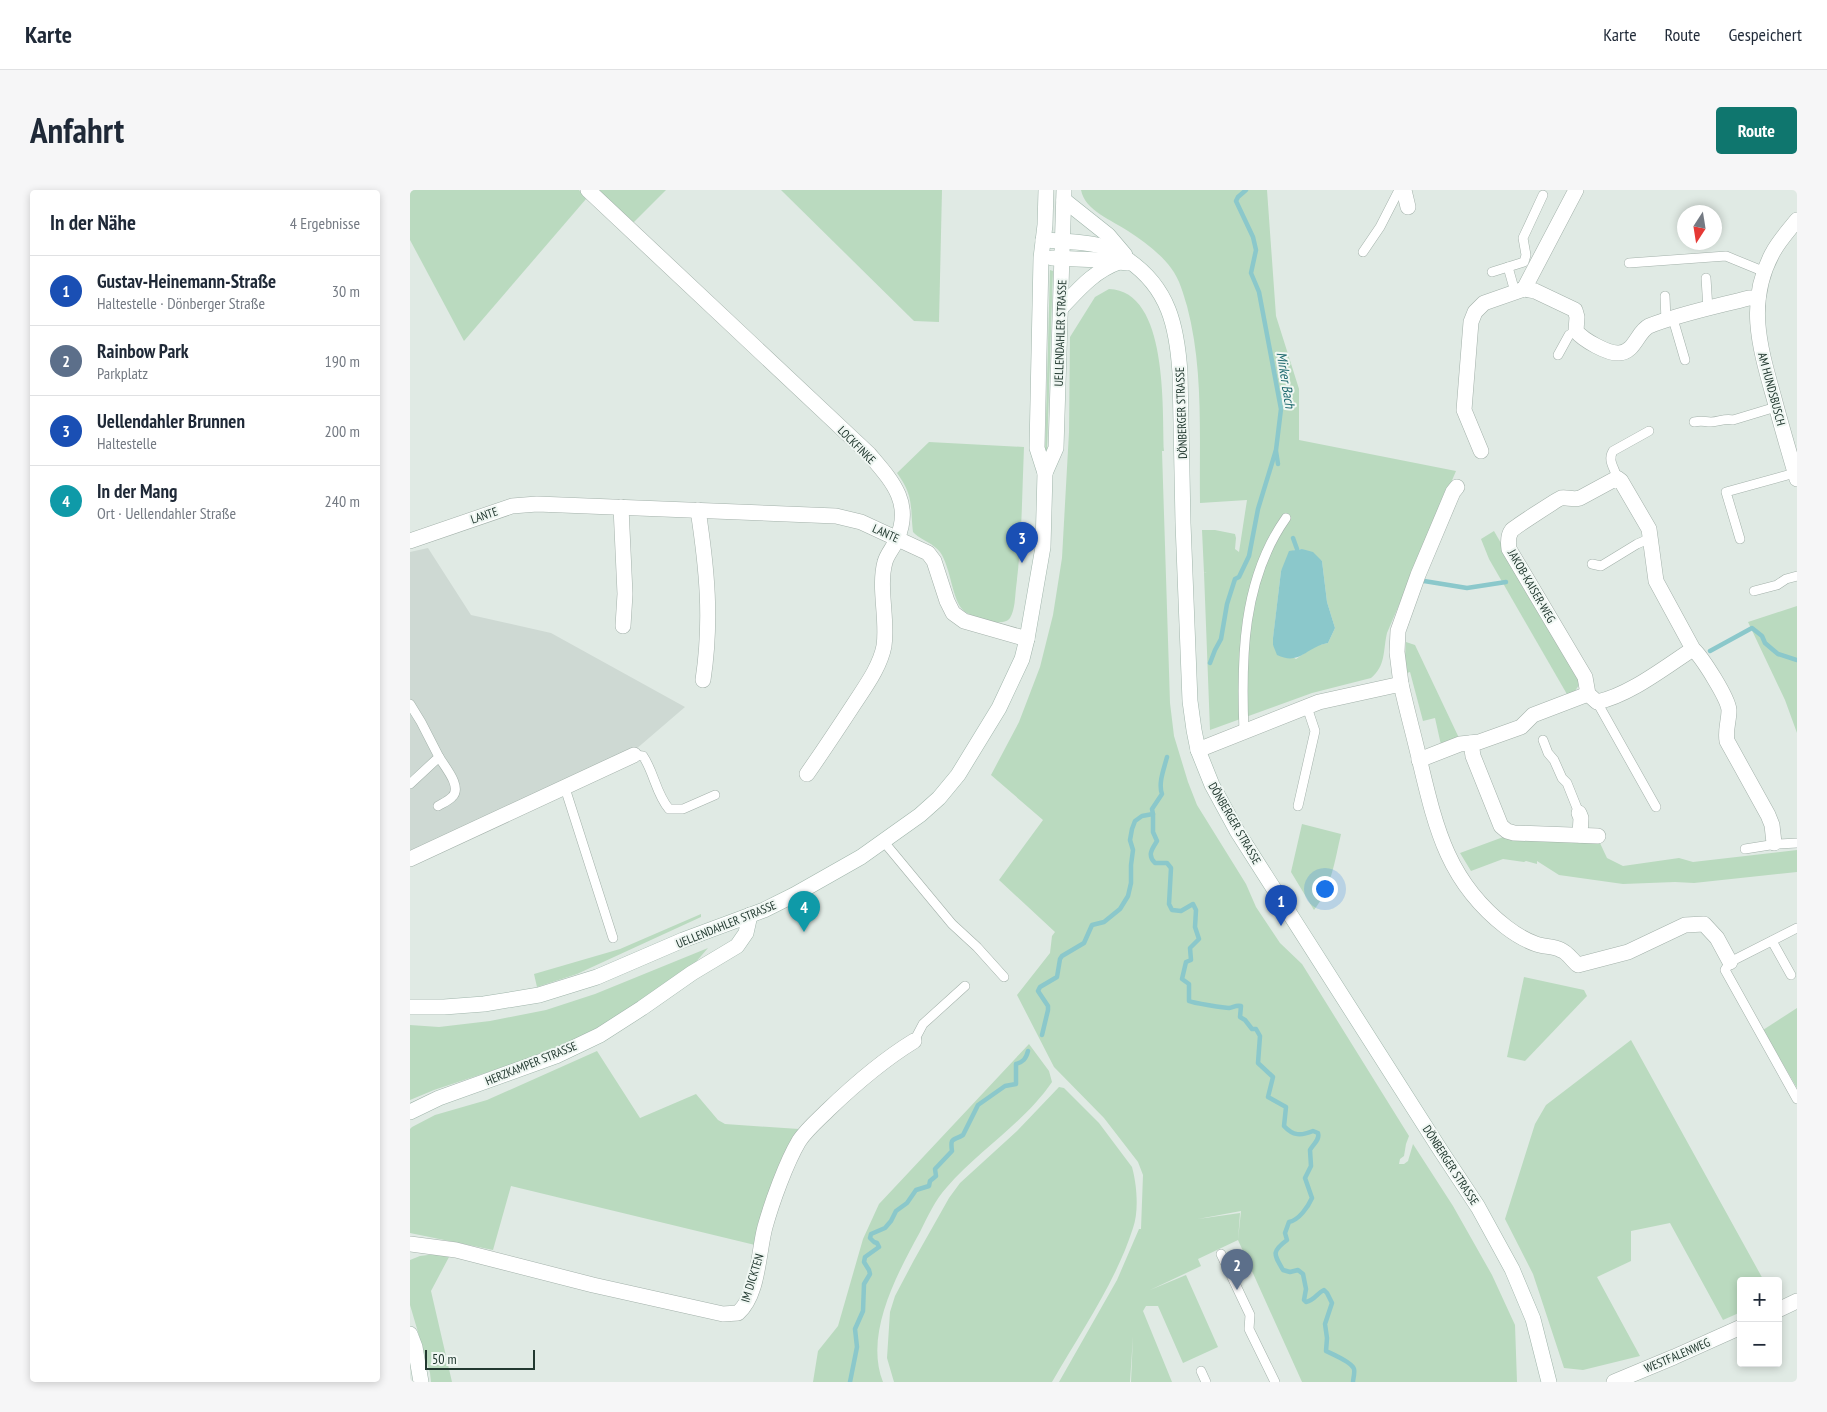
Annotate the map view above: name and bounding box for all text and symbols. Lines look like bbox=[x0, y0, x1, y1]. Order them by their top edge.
text: Karte bbox=[25, 19, 72, 50]
text: Karte bbox=[1603, 23, 1637, 46]
text: Route bbox=[1665, 23, 1700, 46]
text: Gespeichert bbox=[1728, 23, 1802, 46]
text: Anfahrt bbox=[30, 107, 124, 153]
button: Route bbox=[1716, 107, 1797, 154]
north arrow bbox=[1677, 205, 1722, 250]
text: In der Nähe bbox=[50, 209, 136, 236]
text: 4 Ergebnisse bbox=[290, 213, 360, 233]
text: Gustav-Heinemann-Straße bbox=[97, 269, 276, 293]
street label: UELLENDAHLER STRASSE bbox=[1051, 279, 1069, 387]
text: 1 bbox=[62, 281, 70, 301]
text: 30 m bbox=[332, 281, 360, 301]
text: Haltestelle · Dönberger Straße bbox=[97, 293, 265, 313]
text: Rainbow Park bbox=[97, 339, 189, 363]
water label: Mirker Bach bbox=[1273, 350, 1299, 410]
text: 2 bbox=[62, 351, 70, 371]
text: 190 m bbox=[325, 351, 360, 371]
street label: AM HUNDSBUSCH bbox=[1755, 351, 1789, 427]
text: Parkplatz bbox=[97, 363, 148, 383]
street label: DÖNBERGER STRASSE bbox=[1172, 367, 1190, 459]
text: Uellendahler Brunnen bbox=[97, 409, 245, 433]
text: 3 bbox=[62, 421, 70, 441]
text: 200 m bbox=[325, 421, 360, 441]
street label: LOCKFINKE bbox=[835, 423, 879, 467]
text: Haltestelle bbox=[97, 433, 157, 453]
text: In der Mang bbox=[97, 479, 177, 503]
text: 4 bbox=[62, 491, 70, 511]
text: 240 m bbox=[325, 491, 360, 511]
text: Ort · Uellendahler Straße bbox=[97, 503, 236, 523]
street label: LANTE bbox=[468, 503, 500, 527]
street label: LANTE bbox=[870, 521, 902, 545]
pin: 3 bbox=[1006, 522, 1038, 563]
street label: JAKOB-KAISER-WEG bbox=[1504, 546, 1559, 625]
street label: DÖNBERGER STRASSE bbox=[1206, 779, 1264, 867]
your location bbox=[1312, 876, 1338, 902]
pin: 1 bbox=[1265, 885, 1297, 926]
pin: 4 bbox=[788, 891, 820, 932]
street label: UELLENDAHLER STRASSE bbox=[674, 897, 778, 951]
street label: HERZKAMPER STRASSE bbox=[483, 1038, 579, 1088]
street label: DÖNBERGER STRASSE bbox=[1420, 1122, 1482, 1208]
pin: 2 bbox=[1221, 1249, 1253, 1290]
street label: IM DICKTEN bbox=[738, 1252, 766, 1304]
map controls bbox=[1737, 1277, 1782, 1367]
button: + bbox=[1737, 1277, 1782, 1322]
button: − bbox=[1737, 1322, 1782, 1367]
street label: WESTFALENWEG bbox=[1642, 1334, 1712, 1376]
scale bar bbox=[425, 1347, 535, 1370]
text: 50 m bbox=[432, 1350, 457, 1368]

